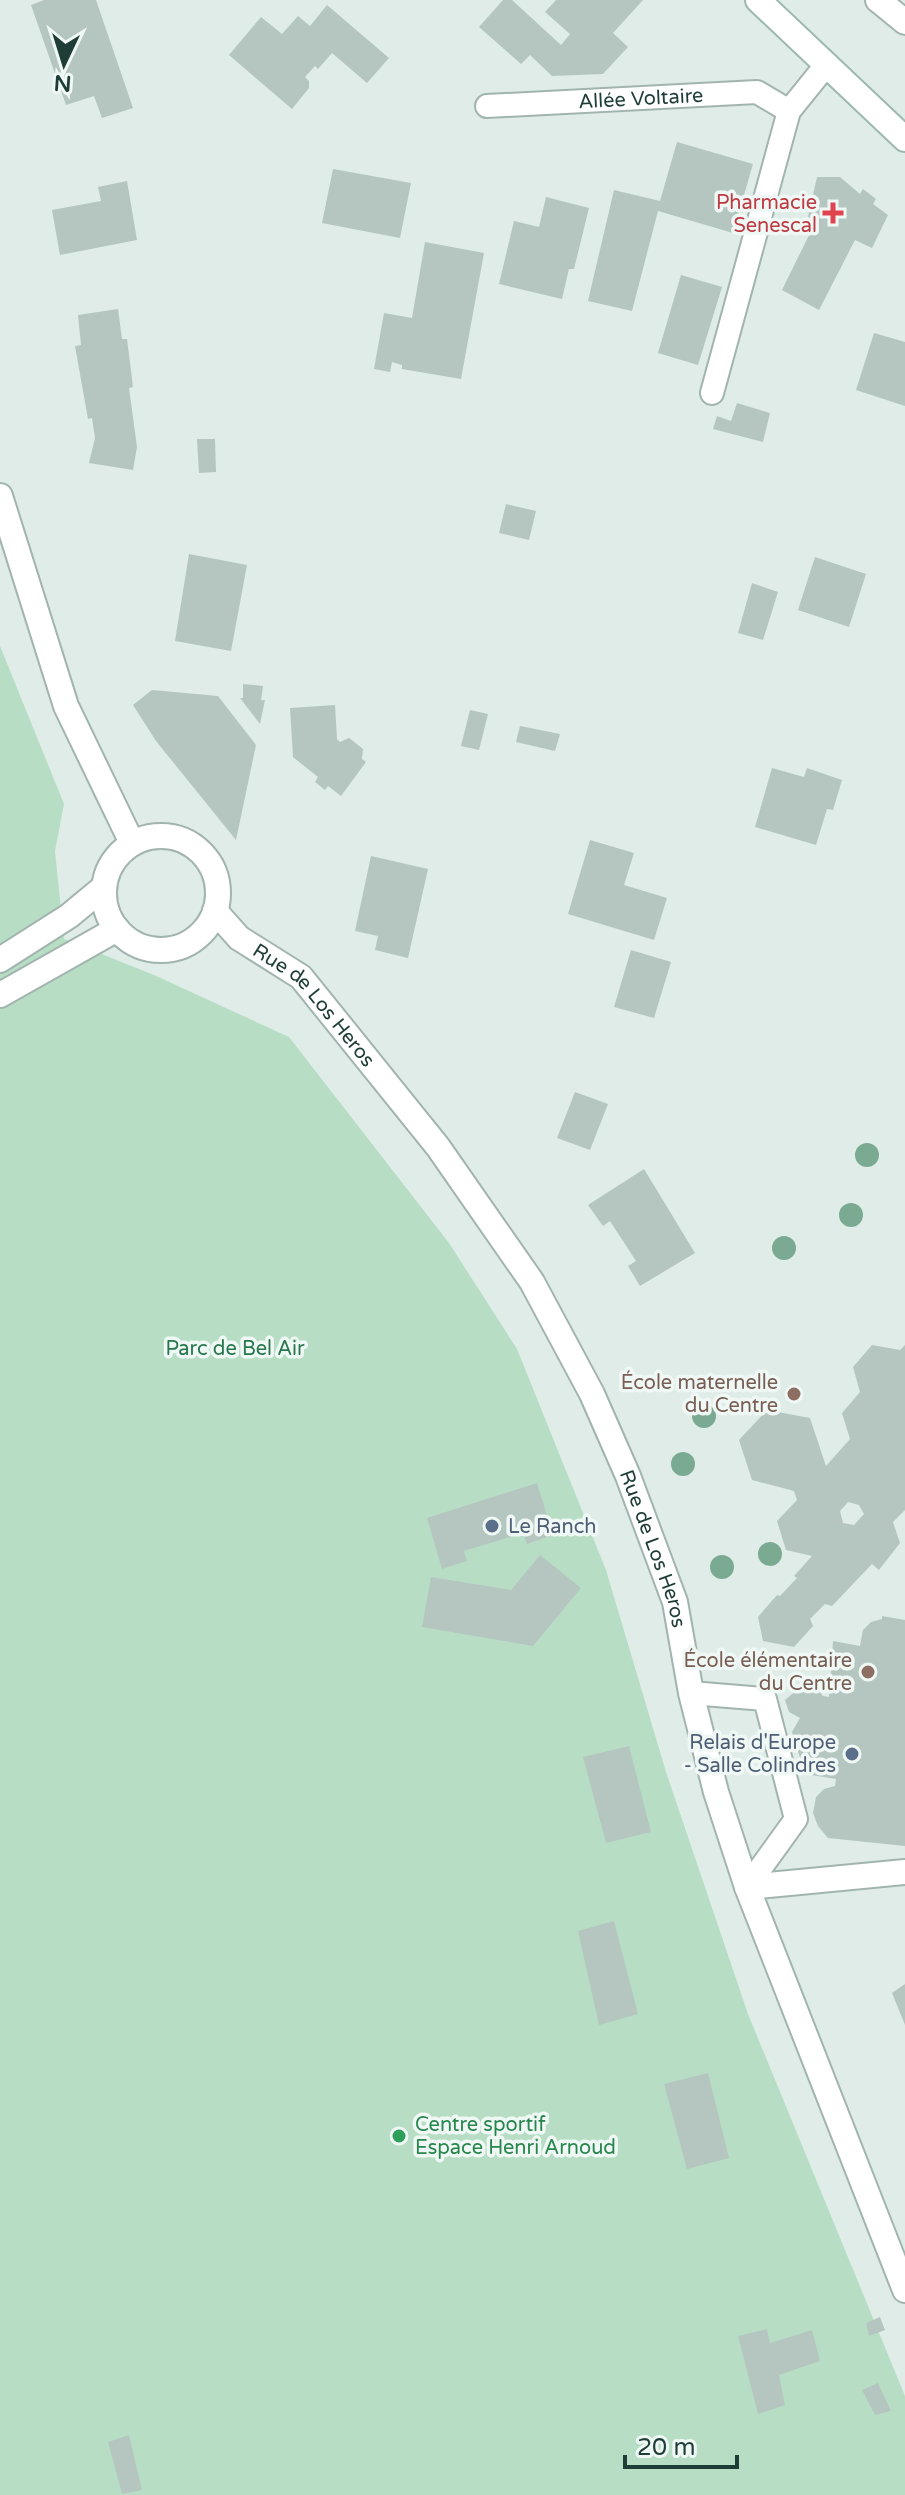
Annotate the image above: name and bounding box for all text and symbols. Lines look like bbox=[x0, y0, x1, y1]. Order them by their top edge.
north arrow bbox=[24, 24, 104, 104]
text: N bbox=[53, 69, 72, 97]
street label: Allée Voltaire bbox=[578, 84, 704, 114]
place label: Pharmacie Senescal bbox=[716, 191, 817, 238]
marker: Pharmacie Senescal bbox=[824, 204, 842, 222]
street label: Rue de Los Heros bbox=[248, 939, 380, 1072]
park label: Parc de Bel Air bbox=[165, 1337, 305, 1361]
place label: École maternelle du Centre bbox=[621, 1370, 778, 1418]
marker: École maternelle du Centre bbox=[785, 1385, 803, 1403]
street label: Rue de Los Heros bbox=[614, 1467, 690, 1630]
place label: Le Ranch bbox=[508, 1515, 597, 1539]
marker: Le Ranch bbox=[483, 1517, 501, 1535]
place label: École élémentaire du Centre bbox=[684, 1648, 852, 1696]
marker: École élémentaire du Centre bbox=[859, 1663, 877, 1681]
place label: Relais d'Europe - Salle Colindres bbox=[684, 1731, 836, 1778]
marker: Relais d'Europe - Salle Colindres bbox=[843, 1745, 861, 1763]
place label: Centre sportif Espace Henri Arnoud bbox=[415, 2113, 616, 2160]
marker: Centre sportif Espace Henri Arnoud bbox=[390, 2127, 408, 2145]
scale bar bbox=[625, 2419, 737, 2469]
text: 20 m bbox=[637, 2433, 695, 2462]

